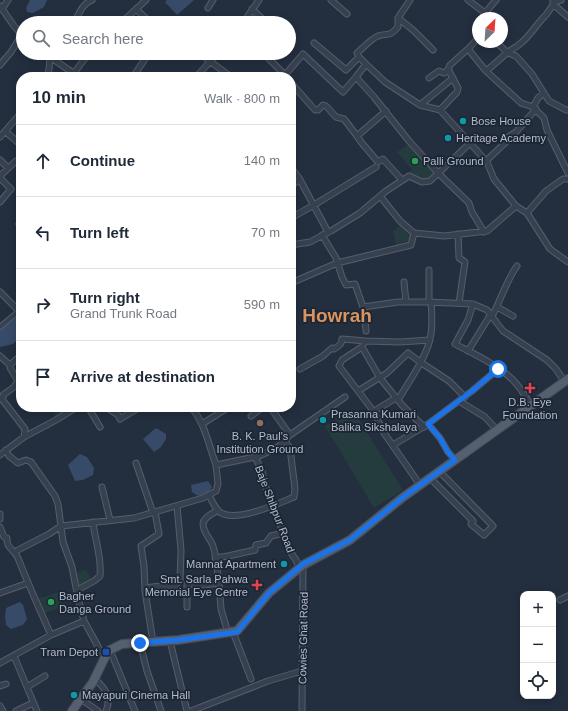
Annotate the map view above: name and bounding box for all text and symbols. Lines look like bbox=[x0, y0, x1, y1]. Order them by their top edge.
north arrow bbox=[472, 12, 508, 48]
search box bbox=[16, 16, 296, 60]
icon: search bbox=[30, 27, 52, 49]
text: Search here bbox=[62, 30, 144, 47]
text: 10 min bbox=[32, 88, 86, 107]
text: Walk · 800 m bbox=[204, 91, 280, 106]
place label: Bose House bbox=[471, 115, 531, 127]
marker: Bose House bbox=[458, 116, 468, 126]
place label: Heritage Academy bbox=[456, 132, 546, 144]
marker: Heritage Academy bbox=[443, 133, 453, 143]
icon: ahead bbox=[32, 150, 54, 172]
text: Continue bbox=[70, 152, 135, 169]
text: 140 m bbox=[244, 153, 280, 168]
place label: Palli Ground bbox=[423, 155, 484, 167]
marker: Palli Ground bbox=[410, 156, 420, 166]
icon: left bbox=[32, 222, 54, 244]
text: Turn left bbox=[70, 224, 129, 241]
text: 70 m bbox=[251, 225, 280, 240]
text: Turn right bbox=[70, 289, 140, 306]
icon: right bbox=[32, 294, 54, 316]
text: 590 m bbox=[244, 297, 280, 312]
district label: Howrah bbox=[302, 305, 372, 326]
text: Grand Trunk Road bbox=[70, 306, 177, 321]
route start bbox=[489, 360, 507, 378]
icon: arrive bbox=[32, 366, 54, 388]
text: Arrive at destination bbox=[70, 368, 215, 385]
marker: D.B. Eye Foundation bbox=[524, 382, 536, 394]
place label: D.B. Eye Foundation bbox=[502, 396, 558, 421]
place label: Prasanna Kumari Balika Sikshalaya bbox=[331, 408, 418, 433]
marker: Prasanna Kumari Balika Sikshalaya bbox=[318, 415, 328, 425]
marker: B. K. Paul's Institution Ground bbox=[255, 418, 265, 428]
place label: B. K. Paul's Institution Ground bbox=[217, 430, 303, 455]
street label: Baje Shibpur Road bbox=[253, 464, 297, 554]
place label: Mannat Apartment bbox=[186, 558, 276, 570]
marker: Mannat Apartment bbox=[279, 559, 289, 569]
place label: Smt. Sarla Pahwa Memorial Eye Centre bbox=[145, 573, 249, 598]
marker: Smt. Sarla Pahwa Memorial Eye Centre bbox=[251, 579, 263, 591]
place label: Bagher Danga Ground bbox=[59, 590, 131, 615]
map controls bbox=[520, 591, 556, 699]
button: + bbox=[520, 591, 556, 627]
street label: Cowies Ghat Road bbox=[296, 592, 310, 684]
marker: Bagher Danga Ground bbox=[46, 597, 56, 607]
button: − bbox=[520, 627, 556, 663]
route end bbox=[131, 634, 149, 652]
place label: Tram Depot bbox=[40, 646, 98, 658]
marker: Tram Depot bbox=[101, 647, 111, 657]
button: locate bbox=[520, 663, 556, 699]
place label: Mayapuri Cinema Hall bbox=[82, 689, 190, 701]
marker: Mayapuri Cinema Hall bbox=[69, 690, 79, 700]

